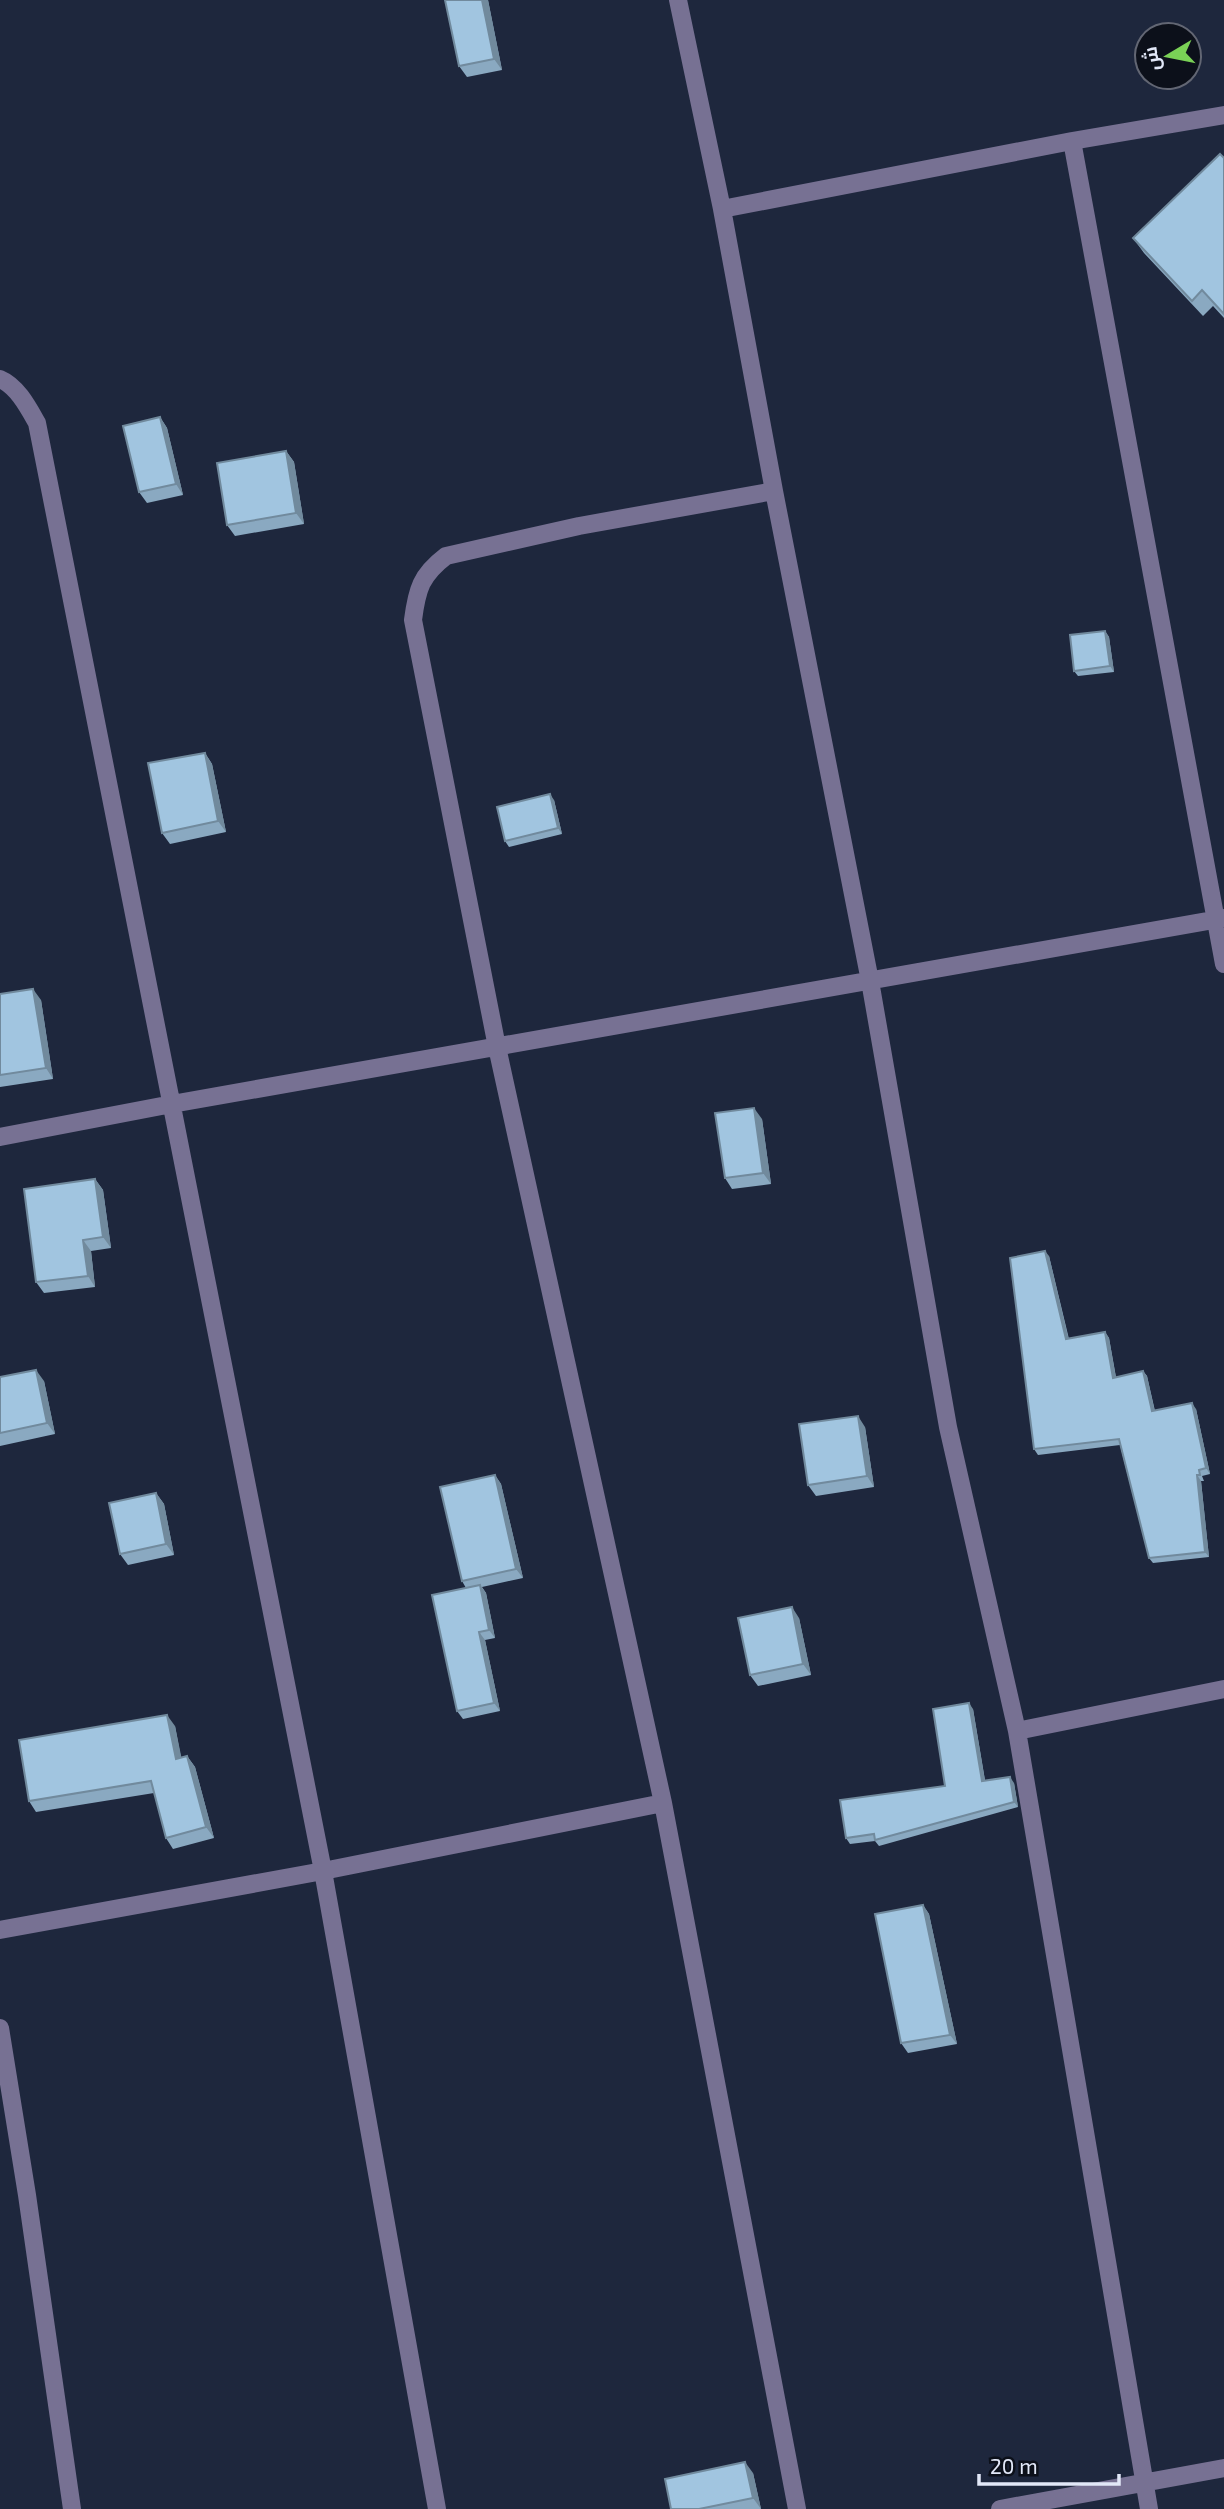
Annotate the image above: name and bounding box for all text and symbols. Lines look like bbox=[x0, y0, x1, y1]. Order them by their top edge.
north arrow bbox=[1133, 21, 1203, 91]
text: ش bbox=[1137, 45, 1165, 73]
scale bar bbox=[979, 2442, 1119, 2486]
text: 20 m bbox=[990, 2453, 1038, 2478]

